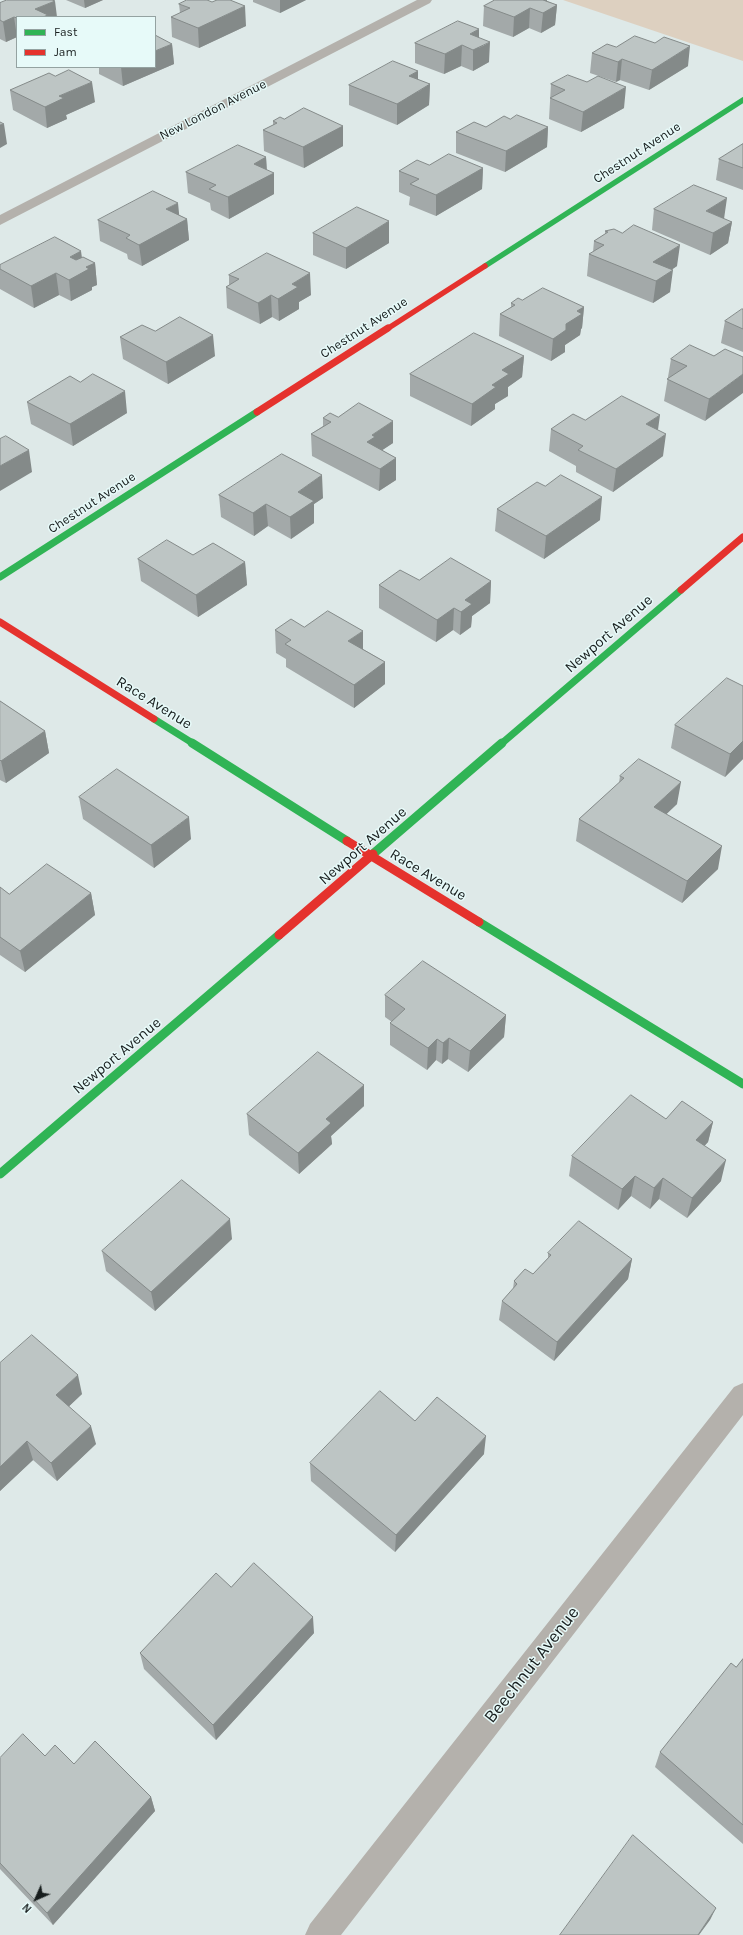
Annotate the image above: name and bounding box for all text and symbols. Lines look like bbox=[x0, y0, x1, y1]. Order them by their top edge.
legend bbox=[16, 16, 156, 68]
text: Fast bbox=[54, 25, 77, 39]
text: Jam bbox=[54, 45, 77, 59]
street label: New London Avenue bbox=[157, 76, 269, 144]
street label: Chestnut Avenue bbox=[591, 119, 683, 187]
street label: Chestnut Avenue bbox=[318, 294, 410, 362]
street label: Chestnut Avenue bbox=[46, 469, 138, 537]
street label: Newport Avenue bbox=[562, 591, 656, 677]
street label: Race Avenue bbox=[113, 673, 195, 733]
street label: Newport Avenue bbox=[316, 803, 410, 889]
street label: Race Avenue bbox=[387, 845, 469, 905]
street label: Newport Avenue bbox=[69, 1014, 165, 1098]
street label: Beechnut Avenue bbox=[480, 1602, 584, 1728]
north arrow bbox=[16, 1879, 56, 1919]
text: N bbox=[20, 1900, 35, 1915]

